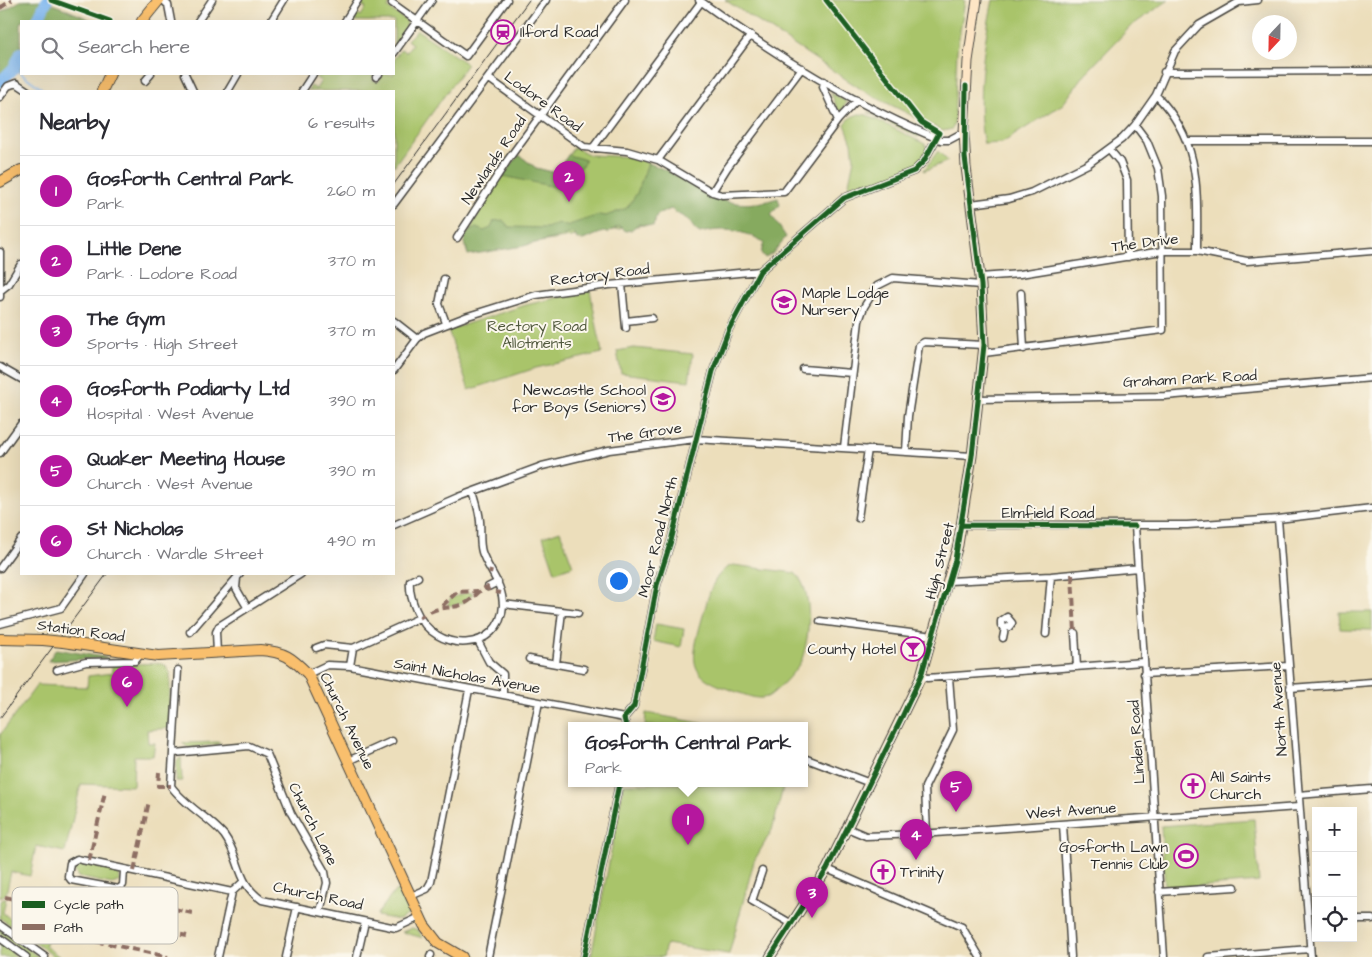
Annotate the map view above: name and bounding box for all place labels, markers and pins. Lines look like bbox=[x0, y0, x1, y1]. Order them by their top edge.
station icon: Ilford Road bbox=[490, 19, 516, 45]
place label: Ilford Road bbox=[520, 22, 599, 43]
pin: 2 bbox=[553, 161, 585, 202]
place label: Maple Lodge Nursery bbox=[802, 283, 889, 322]
school or university icon: Maple Lodge Nursery bbox=[771, 289, 797, 315]
place label: Newcastle School for Boys (Seniors) bbox=[512, 380, 646, 419]
school or university icon: Newcastle School for Boys (Seniors) bbox=[650, 386, 676, 412]
bar icon: County Hotel bbox=[900, 636, 926, 662]
place label: County Hotel bbox=[807, 639, 896, 661]
pin: 6 bbox=[111, 666, 143, 707]
place label: All Saints Church bbox=[1210, 767, 1271, 805]
pin: 5 bbox=[940, 771, 972, 812]
church icon: All Saints Church bbox=[1180, 773, 1206, 799]
pin: 1 bbox=[672, 804, 704, 845]
pin: 4 bbox=[900, 819, 932, 860]
place label: Gosforth Lawn Tennis Club bbox=[1059, 837, 1169, 875]
sports icon: Gosforth Lawn Tennis Club bbox=[1173, 843, 1199, 869]
church icon: Trinity bbox=[870, 859, 896, 885]
place label: Trinity bbox=[900, 862, 944, 884]
pin: 3 bbox=[796, 877, 828, 918]

